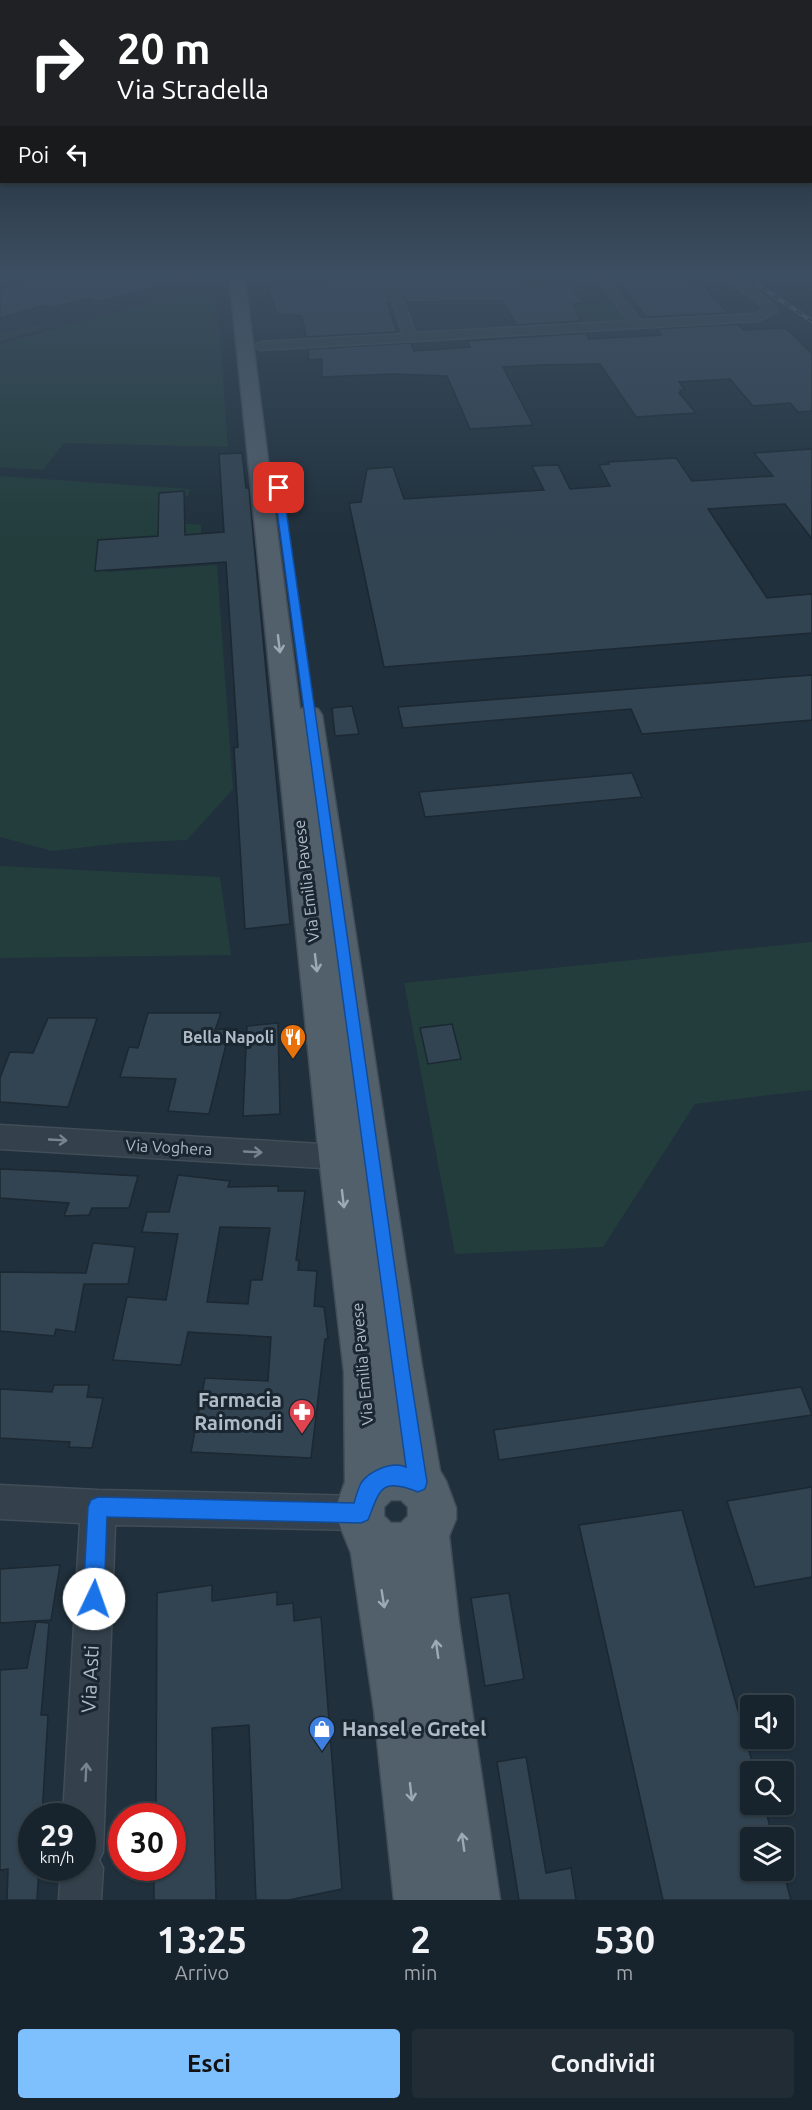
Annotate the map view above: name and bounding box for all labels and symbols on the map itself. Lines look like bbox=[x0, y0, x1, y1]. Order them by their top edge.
pin bbox=[253, 462, 304, 513]
one-way arrow bbox=[274, 634, 285, 654]
street label: Via Emilia Pavese bbox=[290, 819, 322, 943]
one-way arrow bbox=[310, 953, 321, 973]
restaurant icon: Bella Napoli bbox=[278, 1022, 308, 1060]
place label: Bella Napoli bbox=[183, 1028, 274, 1046]
one-way arrow bbox=[48, 1135, 68, 1146]
street label: Via Voghera bbox=[125, 1136, 213, 1158]
one-way arrow bbox=[243, 1147, 263, 1158]
one-way arrow bbox=[338, 1188, 349, 1208]
street label: Via Emilia Pavese bbox=[348, 1302, 376, 1426]
place label: Farmacia Raimondi bbox=[194, 1388, 282, 1434]
pharmacy icon: Farmacia Raimondi bbox=[287, 1397, 317, 1435]
position arrow bbox=[62, 1567, 126, 1631]
one-way arrow bbox=[378, 1589, 389, 1608]
one-way arrow bbox=[432, 1639, 443, 1659]
street label: Via Asti bbox=[76, 1645, 103, 1713]
shop icon: Hansel e Gretel bbox=[307, 1714, 337, 1752]
place label: Hansel e Gretel bbox=[342, 1717, 486, 1740]
one-way arrow bbox=[81, 1763, 92, 1783]
one-way arrow bbox=[406, 1781, 417, 1801]
speed limit sign: 30 bbox=[108, 1803, 186, 1881]
one-way arrow bbox=[457, 1833, 468, 1852]

